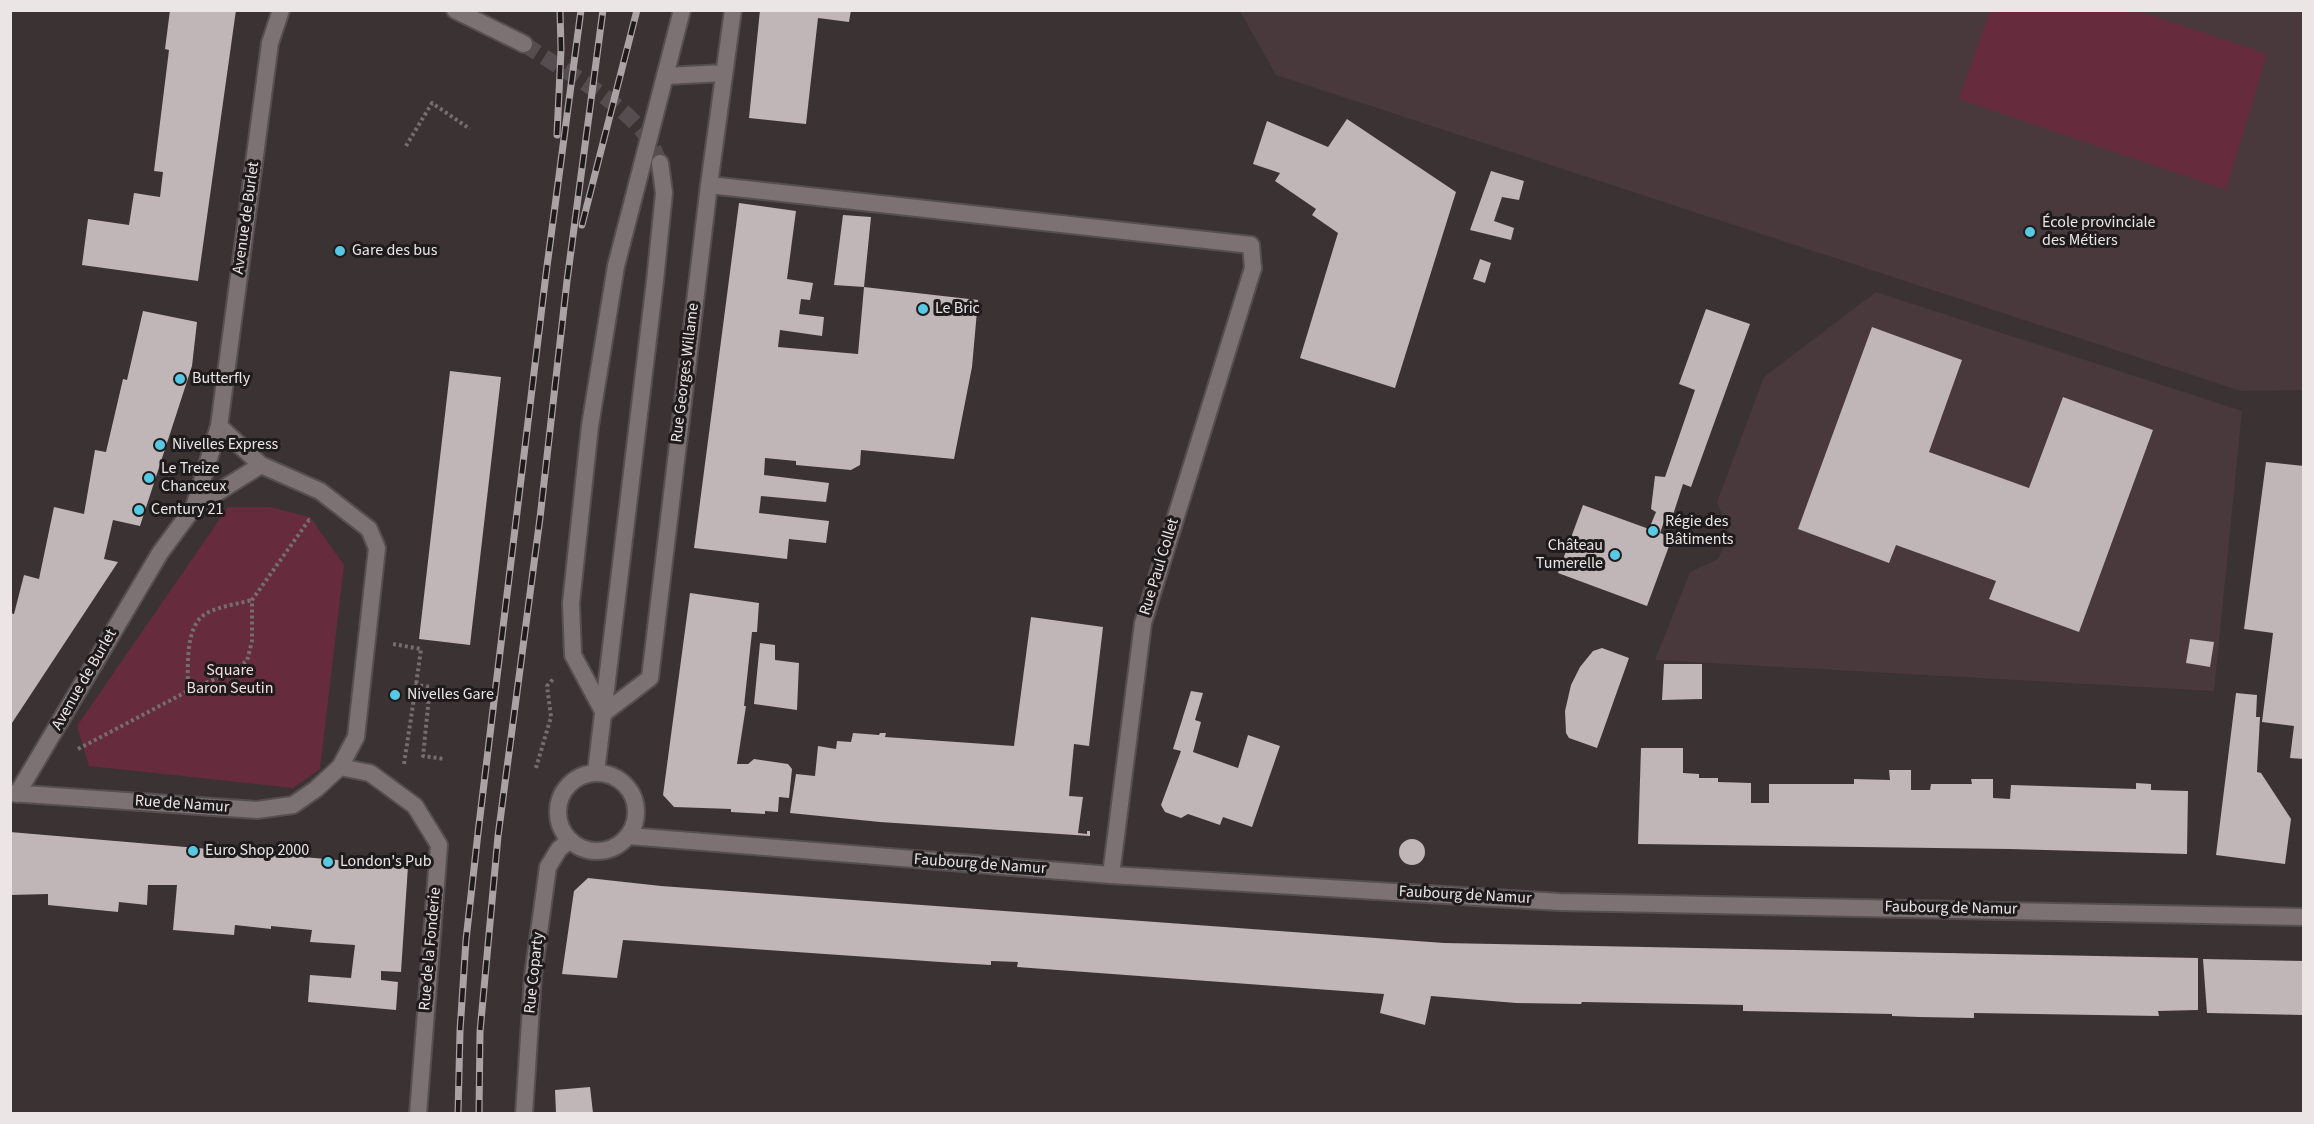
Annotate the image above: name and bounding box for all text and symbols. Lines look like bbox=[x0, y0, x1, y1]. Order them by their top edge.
street label: Avenue de Burlet bbox=[230, 160, 264, 276]
place label: École provinciale des Métiers bbox=[2042, 213, 2155, 251]
marker: École provinciale des Métiers bbox=[2023, 225, 2037, 239]
place label: Gare des bus bbox=[352, 241, 437, 261]
marker: Gare des bus bbox=[333, 244, 347, 258]
place label: Le Bric bbox=[935, 299, 980, 319]
street label: Rue Georges Willame bbox=[668, 302, 704, 444]
marker: Le Bric bbox=[916, 302, 930, 316]
place label: Butterfly bbox=[192, 369, 250, 389]
marker: Butterfly bbox=[173, 372, 187, 386]
place label: Nivelles Express bbox=[172, 435, 278, 455]
marker: Nivelles Express bbox=[153, 438, 167, 452]
place label: Le Treize Chanceux bbox=[161, 459, 226, 497]
marker: Le Treize Chanceux bbox=[142, 471, 156, 485]
place label: Century 21 bbox=[151, 500, 223, 520]
marker: Century 21 bbox=[132, 503, 146, 517]
place label: Régie des Bâtiments bbox=[1665, 512, 1734, 550]
street label: Rue Paul Collet bbox=[1136, 516, 1184, 618]
marker: Régie des Bâtiments bbox=[1646, 524, 1660, 538]
place label: Château Tumerelle bbox=[1536, 536, 1603, 574]
marker: Château Tumerelle bbox=[1608, 548, 1622, 562]
street label: Avenue de Burlet bbox=[48, 626, 122, 734]
park label: Square Baron Seutin bbox=[187, 661, 273, 699]
place label: Nivelles Gare bbox=[407, 685, 494, 705]
marker: Nivelles Gare bbox=[388, 688, 402, 702]
street label: Rue de Namur bbox=[134, 792, 230, 818]
place label: Euro Shop 2000 bbox=[205, 841, 309, 861]
marker: Euro Shop 2000 bbox=[186, 844, 200, 858]
street label: Faubourg de Namur bbox=[913, 851, 1047, 879]
place label: London's Pub bbox=[340, 852, 431, 872]
marker: London's Pub bbox=[321, 855, 335, 869]
street label: Faubourg de Namur bbox=[1398, 883, 1532, 909]
street label: Rue de la Fonderie bbox=[416, 887, 446, 1011]
street label: Faubourg de Namur bbox=[1884, 898, 2018, 920]
street label: Rue Coparty bbox=[521, 931, 549, 1015]

